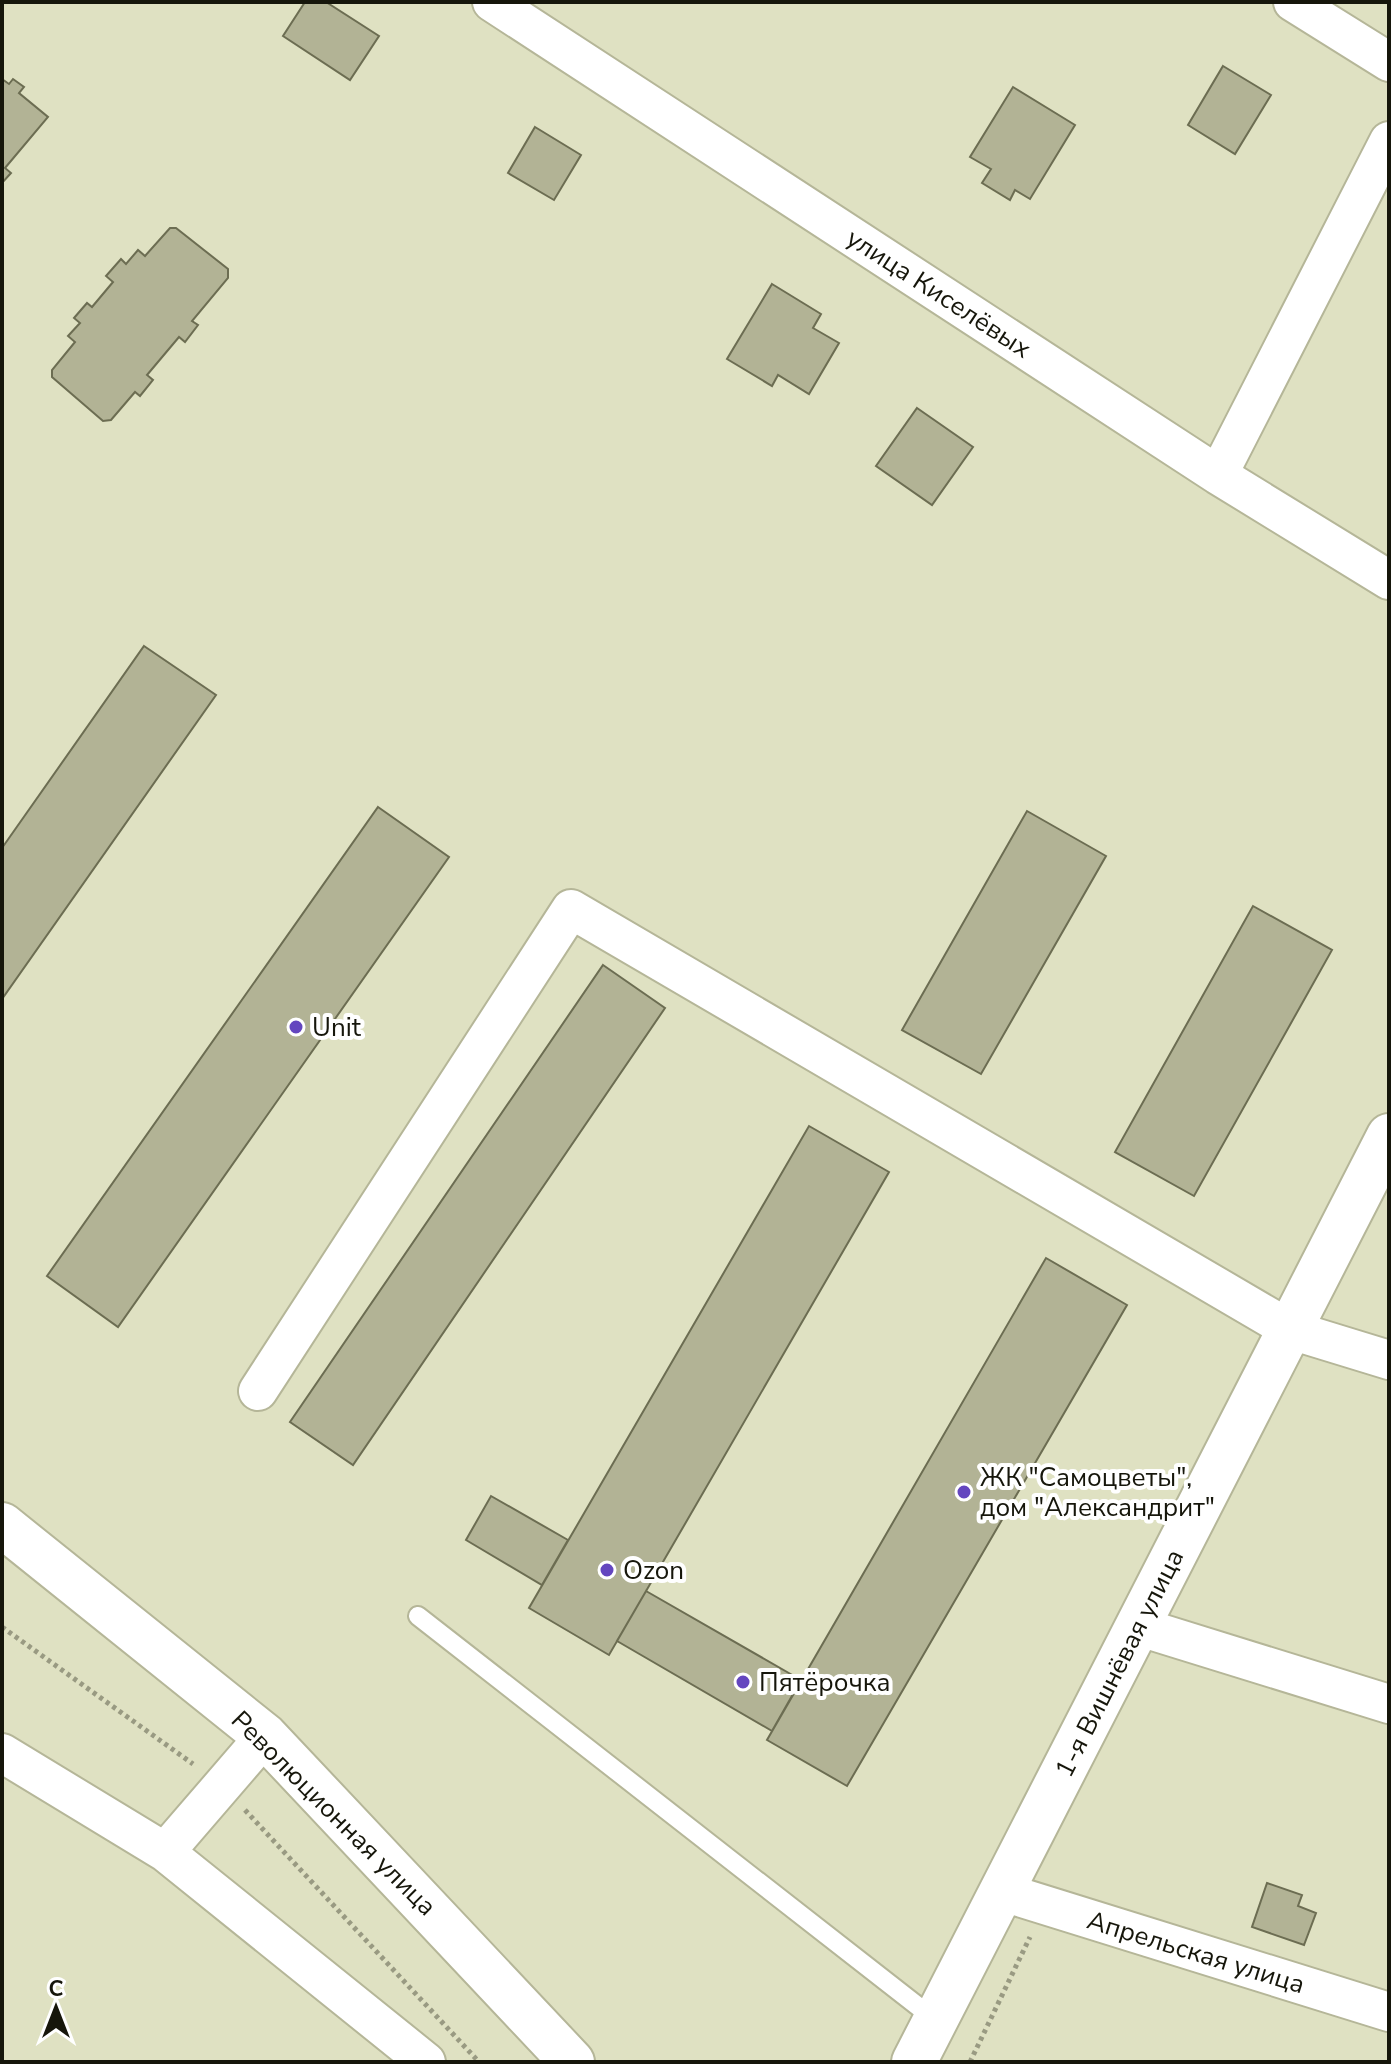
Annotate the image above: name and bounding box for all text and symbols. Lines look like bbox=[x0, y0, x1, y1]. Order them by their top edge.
street label: улица Киселёвых bbox=[840, 221, 1038, 366]
place label: Unit bbox=[312, 1010, 362, 1045]
marker: Unit bbox=[287, 1018, 305, 1036]
place label: ЖК "Самоцветы", дом "Александрит" bbox=[980, 1460, 1215, 1525]
marker: ЖК "Самоцветы", дом "Александрит" bbox=[955, 1483, 973, 1501]
street label: 1-я Вишнёвая улица bbox=[1047, 1543, 1192, 1783]
place label: Ozon bbox=[623, 1553, 684, 1588]
marker: Ozon bbox=[598, 1561, 616, 1579]
place label: Пятёрочка bbox=[759, 1665, 890, 1700]
marker: Пятёрочка bbox=[734, 1673, 752, 1691]
street label: Революционная улица bbox=[223, 1703, 444, 1924]
street label: Апрельская улица bbox=[1083, 1903, 1309, 2002]
north arrow bbox=[16, 1968, 96, 2048]
text: С bbox=[49, 1974, 64, 2004]

